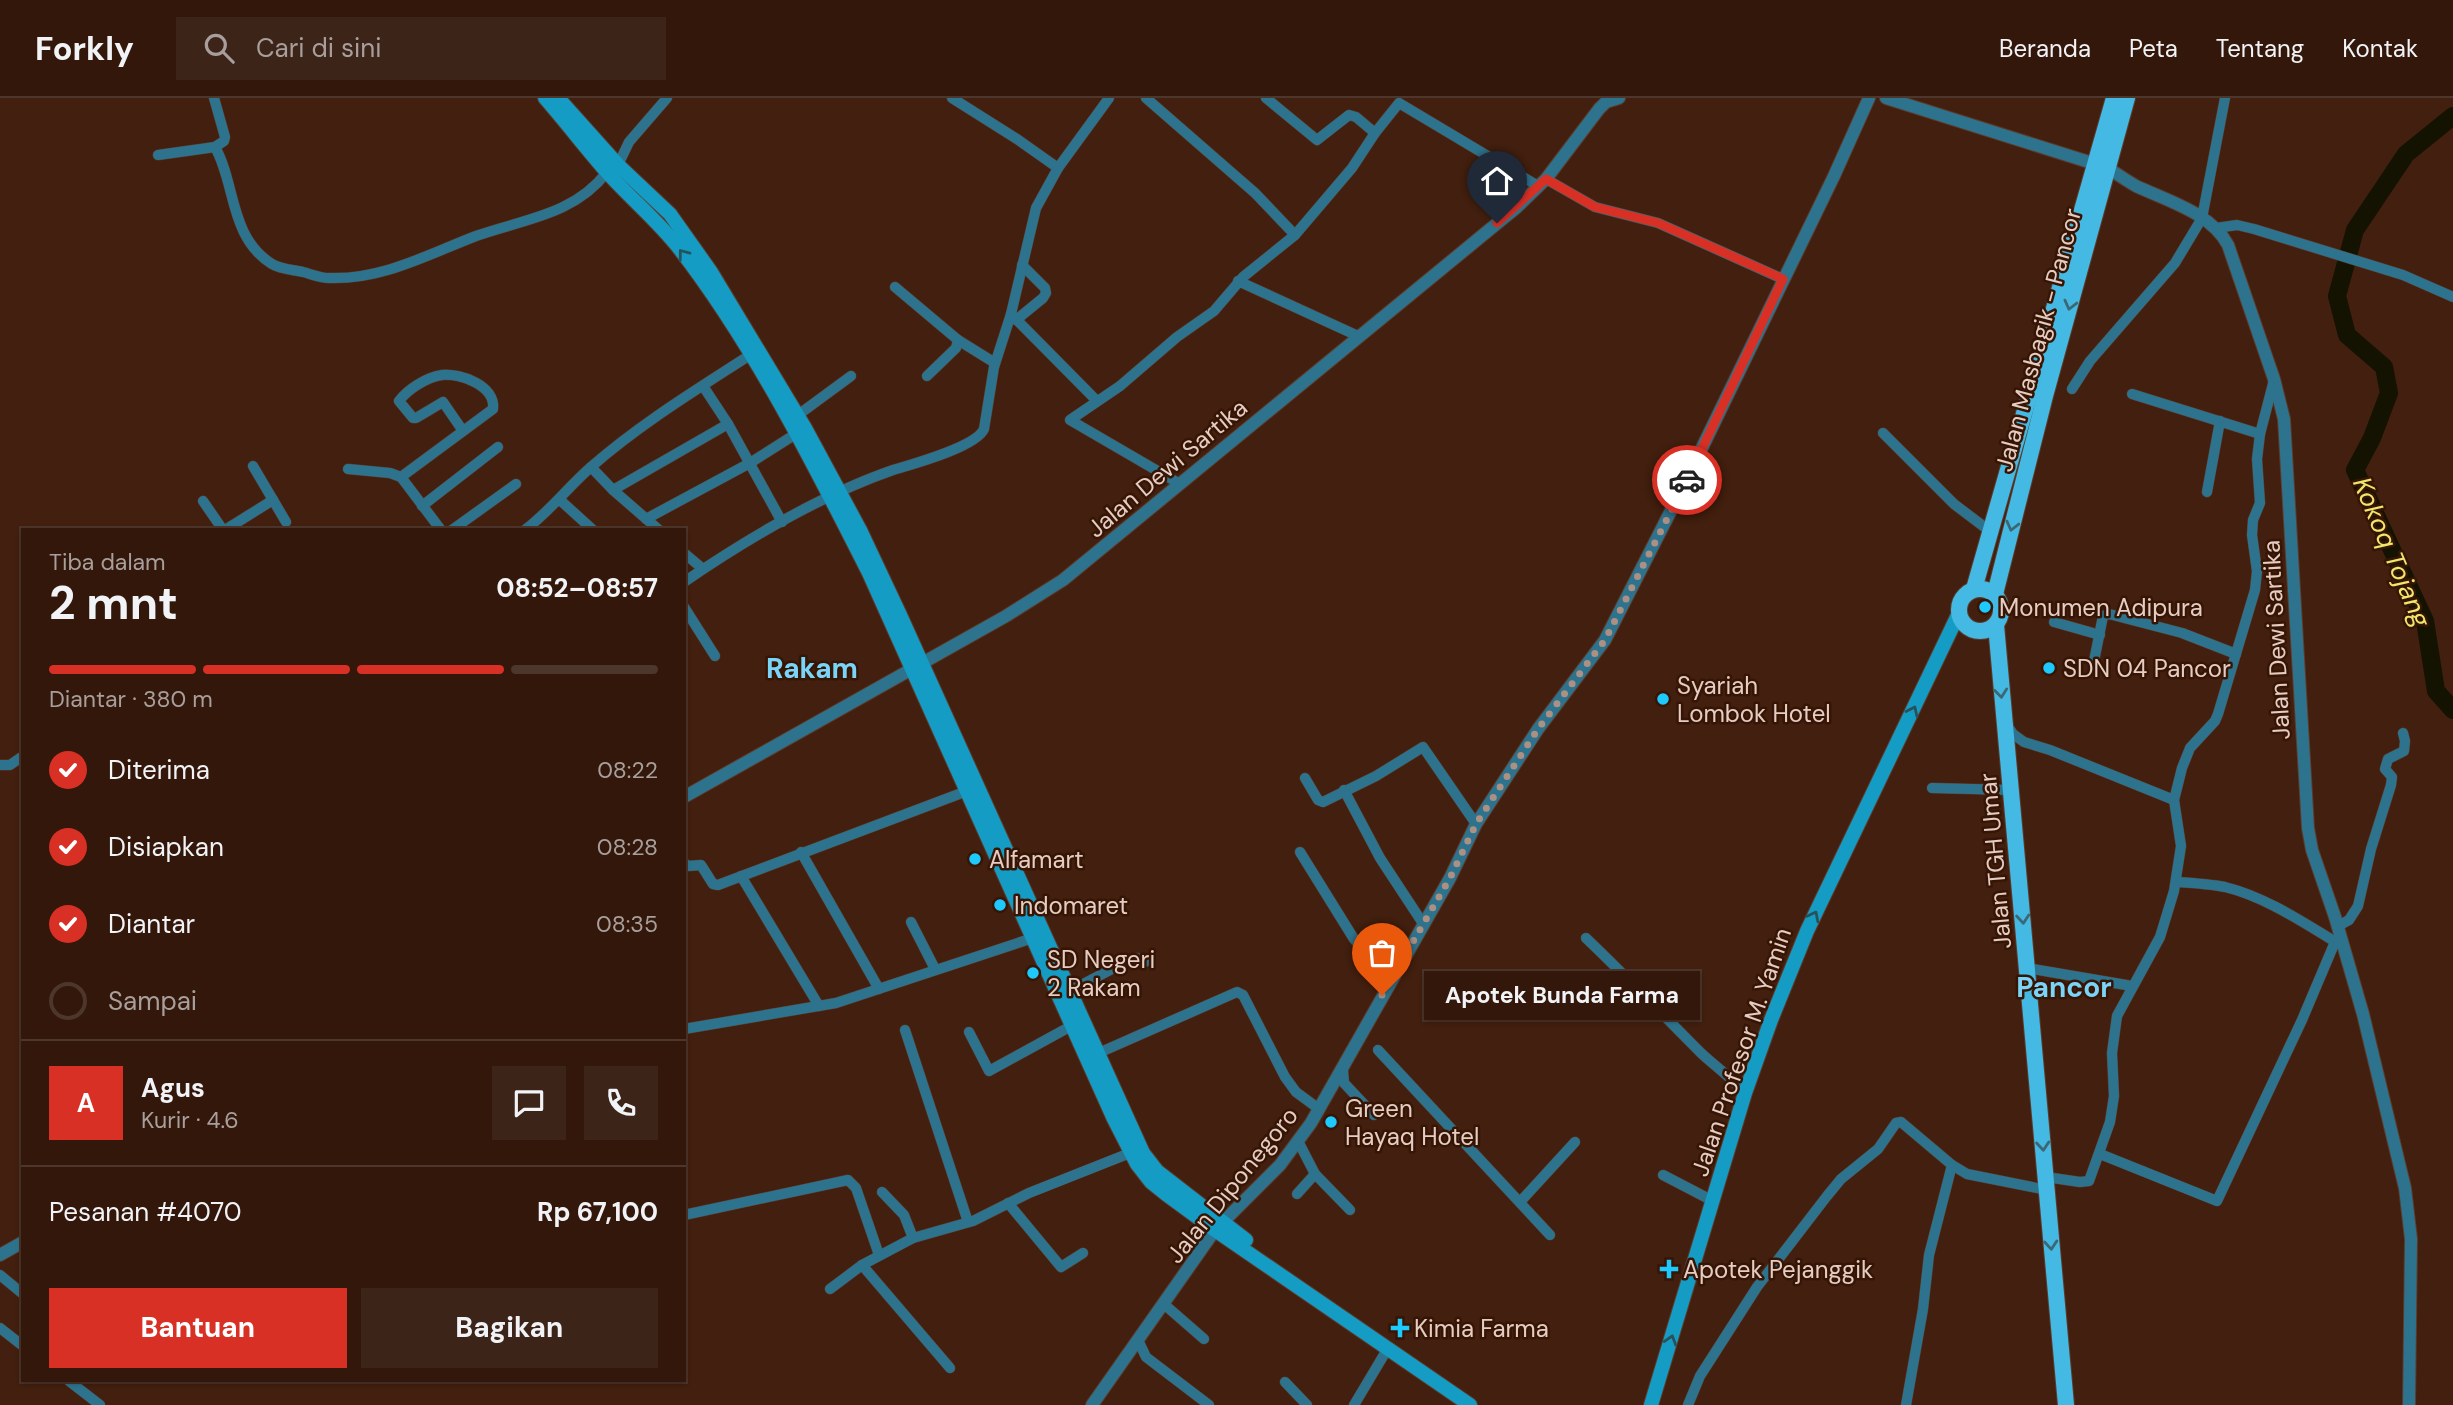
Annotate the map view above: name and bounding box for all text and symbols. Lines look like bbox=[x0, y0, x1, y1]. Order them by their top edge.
search box bbox=[176, 17, 666, 80]
text: Forkly bbox=[35, 27, 134, 70]
icon: search bbox=[200, 29, 238, 67]
text: Cari di sini bbox=[256, 31, 381, 65]
text: Beranda bbox=[1999, 33, 2091, 64]
text: Peta bbox=[2129, 33, 2178, 64]
text: Tentang bbox=[2216, 33, 2304, 64]
text: Kontak bbox=[2342, 33, 2418, 64]
pin bbox=[1467, 151, 1527, 223]
icon: home bbox=[1478, 162, 1516, 200]
street label: Jalan Masbagik - Pancor bbox=[1988, 205, 2088, 475]
one-way arrow bbox=[679, 249, 691, 262]
one-way arrow bbox=[2064, 299, 2078, 311]
street label: Jalan Dewi Sartika bbox=[1080, 392, 1254, 544]
courier bbox=[1652, 445, 1722, 515]
icon: car bbox=[1668, 461, 1706, 499]
water label: Kokoq Tojang bbox=[2345, 472, 2439, 633]
one-way arrow bbox=[2006, 519, 2020, 531]
street label: Jalan Dewi Sartika bbox=[2255, 539, 2297, 741]
text: Tiba dalam bbox=[49, 547, 166, 577]
text: 08:52–08:57 bbox=[496, 571, 658, 605]
text: 2 mnt bbox=[49, 573, 178, 633]
place label: Monumen Adipura bbox=[1999, 592, 2203, 623]
marker: Monumen Adipura bbox=[1977, 599, 1993, 615]
district label: Rakam bbox=[766, 650, 858, 687]
place label: SDN 04 Pancor bbox=[2063, 653, 2231, 684]
marker: SDN 04 Pancor bbox=[2041, 660, 2057, 676]
place label: Syariah Lombok Hotel bbox=[1677, 670, 1831, 729]
text: Diantar · 380 m bbox=[49, 684, 213, 714]
one-way arrow bbox=[1993, 688, 2008, 699]
marker: Syariah Lombok Hotel bbox=[1655, 691, 1671, 707]
one-way arrow bbox=[1905, 706, 1919, 718]
icon: check bbox=[49, 751, 87, 789]
text: Diterima bbox=[108, 753, 210, 787]
text: 08:22 bbox=[597, 755, 658, 785]
street label: Jalan TGH Umar bbox=[1972, 772, 2018, 950]
icon: check bbox=[49, 828, 87, 866]
text: Disiapkan bbox=[108, 830, 224, 864]
text: 08:28 bbox=[597, 832, 658, 862]
place label: Alfamart bbox=[989, 844, 1084, 875]
marker: Alfamart bbox=[967, 851, 983, 867]
place label: Indomaret bbox=[1014, 890, 1128, 921]
marker: Indomaret bbox=[992, 897, 1008, 913]
icon: check bbox=[49, 905, 87, 943]
text: Diantar bbox=[108, 907, 195, 941]
text: 08:35 bbox=[596, 909, 658, 939]
one-way arrow bbox=[1806, 911, 1820, 923]
one-way arrow bbox=[2015, 914, 2030, 925]
pin bbox=[1352, 923, 1412, 995]
street label: Jalan Profesor M. Yamin bbox=[1684, 924, 1798, 1180]
icon: bag bbox=[1363, 934, 1401, 972]
place label: SD Negeri 2 Rakam bbox=[1047, 944, 1155, 1003]
marker: SD Negeri 2 Rakam bbox=[1025, 965, 1041, 981]
district label: Pancor bbox=[2016, 969, 2112, 1006]
callout: Apotek Bunda Farma bbox=[1424, 970, 1700, 1020]
text: Apotek Bunda Farma bbox=[1445, 980, 1679, 1010]
text: Sampai bbox=[108, 984, 197, 1018]
button: chat bbox=[492, 1066, 566, 1140]
button: phone bbox=[584, 1066, 658, 1140]
text: Agus bbox=[141, 1071, 205, 1105]
text: A bbox=[77, 1086, 95, 1120]
place label: Green Hayaq Hotel bbox=[1345, 1093, 1479, 1152]
street label: Jalan Diponegoro bbox=[1159, 1101, 1305, 1269]
text: Kurir · 4.6 bbox=[141, 1105, 239, 1135]
marker: Green Hayaq Hotel bbox=[1323, 1114, 1339, 1130]
one-way arrow bbox=[2035, 1141, 2050, 1152]
text: Pesanan #4070 bbox=[49, 1195, 242, 1229]
text: Rp 67,100 bbox=[537, 1195, 658, 1229]
one-way arrow bbox=[2043, 1239, 2058, 1250]
place label: Apotek Pejanggik bbox=[1683, 1254, 1873, 1285]
marker: Apotek Pejanggik bbox=[1661, 1261, 1677, 1277]
button: Bantuan bbox=[49, 1288, 347, 1368]
button: Bagikan bbox=[361, 1288, 658, 1368]
place label: Kimia Farma bbox=[1414, 1313, 1549, 1344]
marker: Kimia Farma bbox=[1392, 1320, 1408, 1336]
one-way arrow bbox=[1663, 1334, 1678, 1346]

